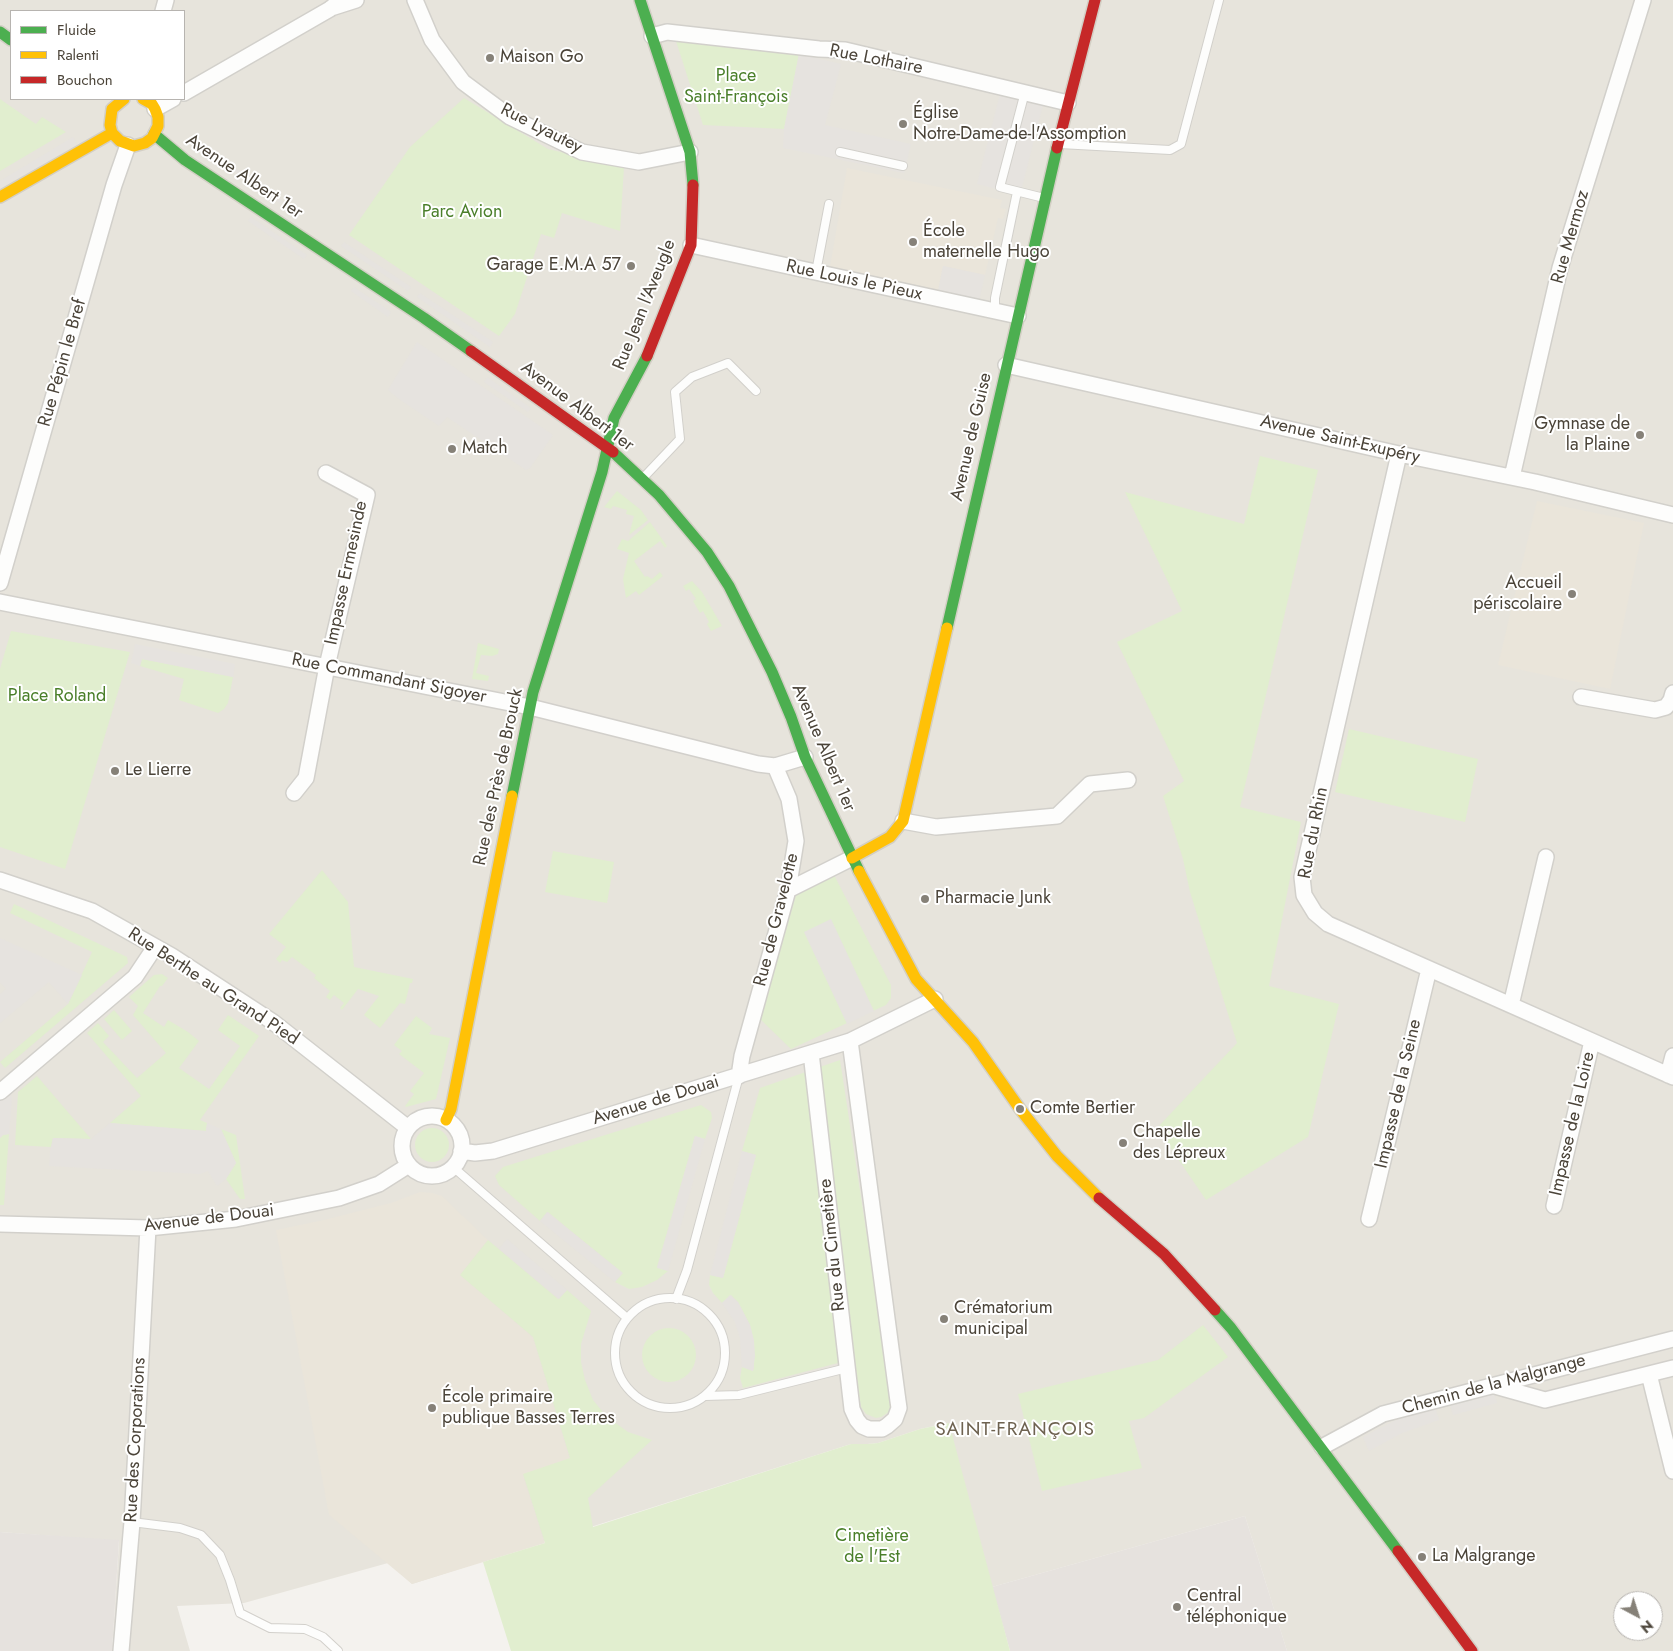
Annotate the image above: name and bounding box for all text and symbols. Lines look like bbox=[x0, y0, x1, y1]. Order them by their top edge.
legend bbox=[10, 10, 185, 100]
text: Fluide bbox=[57, 19, 96, 41]
street label: Rue Lothaire bbox=[828, 40, 924, 80]
text: Ralenti bbox=[57, 44, 99, 66]
place label: Maison Go bbox=[500, 47, 584, 69]
marker: Maison Go bbox=[484, 52, 496, 64]
park label: Place Saint-François bbox=[684, 66, 788, 108]
text: Bouchon bbox=[57, 69, 113, 91]
street label: Rue Lyautey bbox=[497, 99, 585, 159]
place label: Église Notre-Dame-de-l'Assomption bbox=[913, 103, 1127, 146]
marker: Église Notre-Dame-de-l'Assomption bbox=[897, 118, 909, 130]
street label: Avenue Albert 1er bbox=[181, 130, 307, 224]
street label: Rue Mermoz bbox=[1547, 188, 1595, 286]
park label: Parc Avion bbox=[422, 202, 502, 224]
place label: École maternelle Hugo bbox=[923, 221, 1050, 264]
marker: École maternelle Hugo bbox=[907, 236, 919, 248]
street label: Rue Jean l'Aveugle bbox=[609, 237, 681, 373]
place label: Garage E.M.A 57 bbox=[486, 255, 621, 277]
street label: Rue Louis le Pieux bbox=[784, 256, 924, 306]
marker: Garage E.M.A 57 bbox=[625, 260, 637, 272]
street label: Rue Pépin le Bref bbox=[34, 297, 92, 429]
street label: Avenue Albert 1er bbox=[516, 357, 638, 457]
street label: Avenue de Guise bbox=[947, 371, 997, 503]
street label: Avenue Saint-Exupéry bbox=[1258, 411, 1422, 469]
place label: Gymnase de la Plaine bbox=[1534, 414, 1630, 456]
marker: Gymnase de la Plaine bbox=[1634, 429, 1646, 441]
place label: Match bbox=[462, 438, 508, 460]
marker: Match bbox=[446, 443, 458, 455]
street label: Impasse Ermesinde bbox=[321, 499, 373, 647]
place label: Accueil périscolaire bbox=[1473, 573, 1562, 616]
marker: Accueil périscolaire bbox=[1566, 588, 1578, 600]
street label: Rue Commandant Sigoyer bbox=[290, 649, 488, 709]
street label: Avenue Albert 1er bbox=[786, 681, 860, 815]
park label: Place Roland bbox=[8, 686, 106, 708]
street label: Rue des Près de Brouck bbox=[470, 687, 528, 867]
place label: Le Lierre bbox=[125, 760, 191, 782]
marker: Le Lierre bbox=[109, 765, 121, 777]
street label: Rue du Rhin bbox=[1295, 785, 1333, 881]
street label: Rue de Gravelotte bbox=[750, 851, 804, 989]
place label: Pharmacie Junk bbox=[935, 888, 1051, 910]
marker: Pharmacie Junk bbox=[919, 893, 931, 905]
street label: Rue Berthe au Grand Pied bbox=[123, 924, 303, 1050]
street label: Impasse de la Seine bbox=[1371, 1017, 1427, 1171]
street label: Impasse de la Loire bbox=[1546, 1050, 1600, 1198]
street label: Avenue de Douai bbox=[590, 1071, 722, 1131]
place label: Comte Bertier bbox=[1030, 1098, 1135, 1120]
marker: Comte Bertier bbox=[1014, 1103, 1026, 1115]
place label: Chapelle des Lépreux bbox=[1133, 1122, 1225, 1164]
marker: Chapelle des Lépreux bbox=[1117, 1137, 1129, 1149]
street label: Rue du Cimetière bbox=[815, 1178, 851, 1312]
street label: Avenue de Douai bbox=[143, 1200, 275, 1238]
place label: Crématorium municipal bbox=[954, 1298, 1053, 1340]
marker: Crématorium municipal bbox=[938, 1313, 950, 1325]
street label: Chemin de la Malgrange bbox=[1400, 1350, 1588, 1420]
street label: Rue des Corporations bbox=[121, 1357, 151, 1523]
place label: École primaire publique Basses Terres bbox=[442, 1387, 615, 1430]
marker: École primaire publique Basses Terres bbox=[426, 1402, 438, 1414]
district label: SAINT-FRANÇOIS bbox=[933, 1419, 1097, 1441]
park label: Cimetière de l'Est bbox=[835, 1526, 909, 1568]
place label: La Malgrange bbox=[1432, 1546, 1536, 1568]
marker: La Malgrange bbox=[1416, 1551, 1428, 1563]
place label: Central téléphonique bbox=[1187, 1586, 1287, 1628]
north arrow bbox=[1613, 1591, 1663, 1641]
marker: Central téléphonique bbox=[1171, 1601, 1183, 1613]
text: N bbox=[1636, 1615, 1658, 1638]

